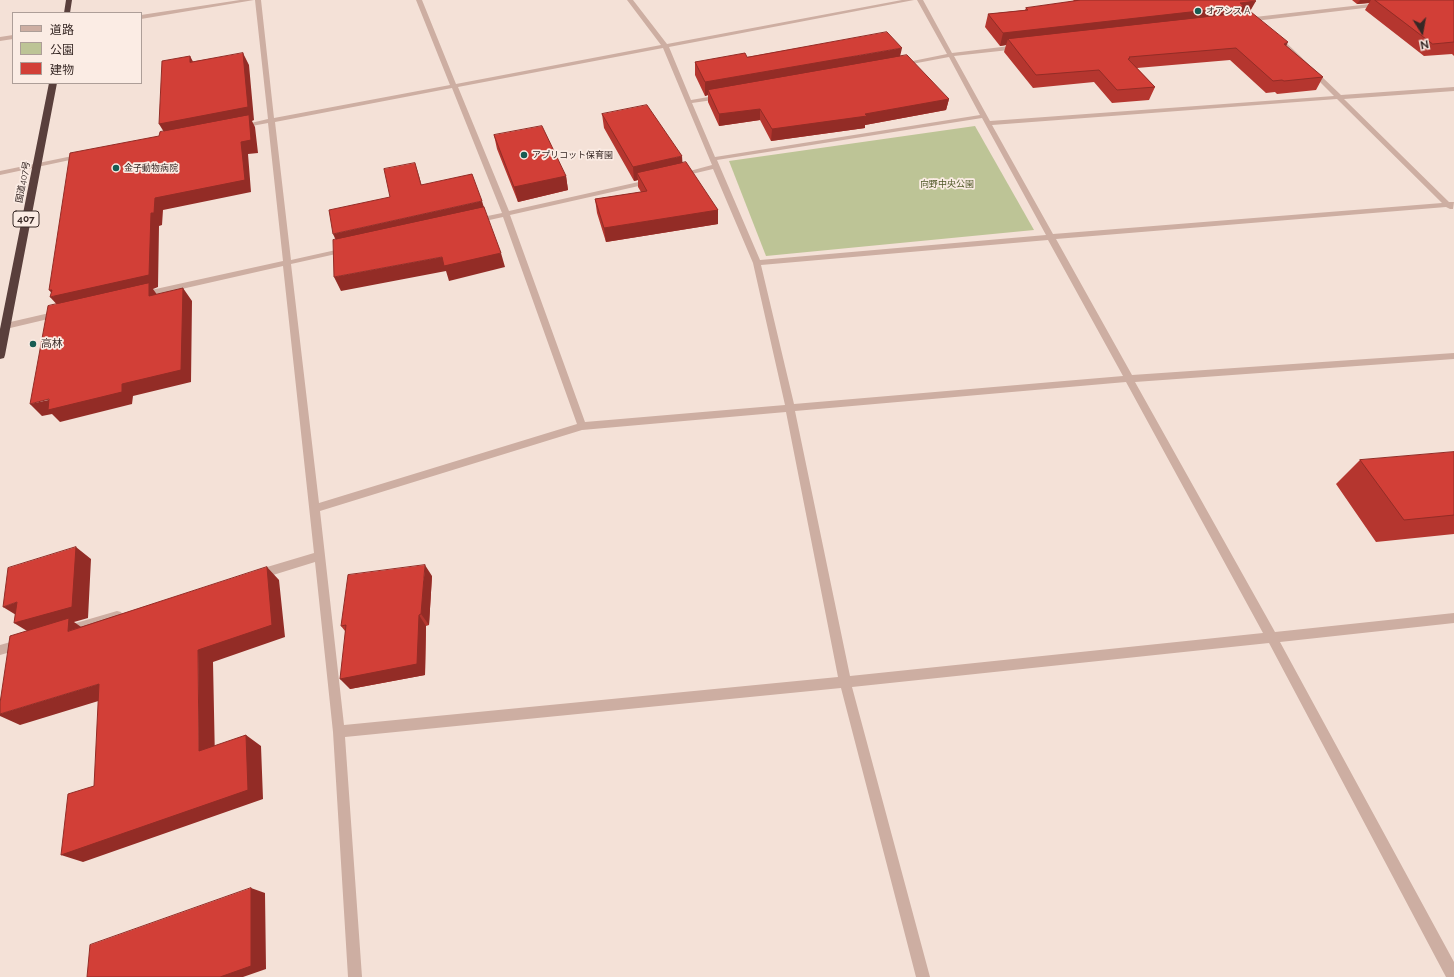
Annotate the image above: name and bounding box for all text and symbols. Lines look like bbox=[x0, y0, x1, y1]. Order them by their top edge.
marker: オアシス A bbox=[1193, 6, 1203, 16]
place label: オアシス A bbox=[1206, 6, 1250, 16]
legend bbox=[12, 12, 142, 84]
north arrow bbox=[1402, 12, 1442, 52]
text: 道路 bbox=[50, 23, 74, 37]
text: N bbox=[1419, 37, 1430, 51]
text: 公園 bbox=[50, 43, 74, 57]
text: 建物 bbox=[50, 63, 74, 77]
marker: アプリコット保育園 bbox=[519, 150, 529, 160]
place label: アプリコット保育園 bbox=[532, 150, 613, 160]
street label: 国道407号 bbox=[14, 160, 32, 204]
marker: 金子動物病院 bbox=[111, 163, 121, 173]
place label: 金子動物病院 bbox=[124, 163, 178, 173]
park label: 向野中央公園 bbox=[920, 179, 974, 189]
road number: 407 bbox=[13, 211, 39, 227]
place label: 高林 bbox=[41, 337, 63, 351]
marker: 高林 bbox=[28, 339, 38, 349]

